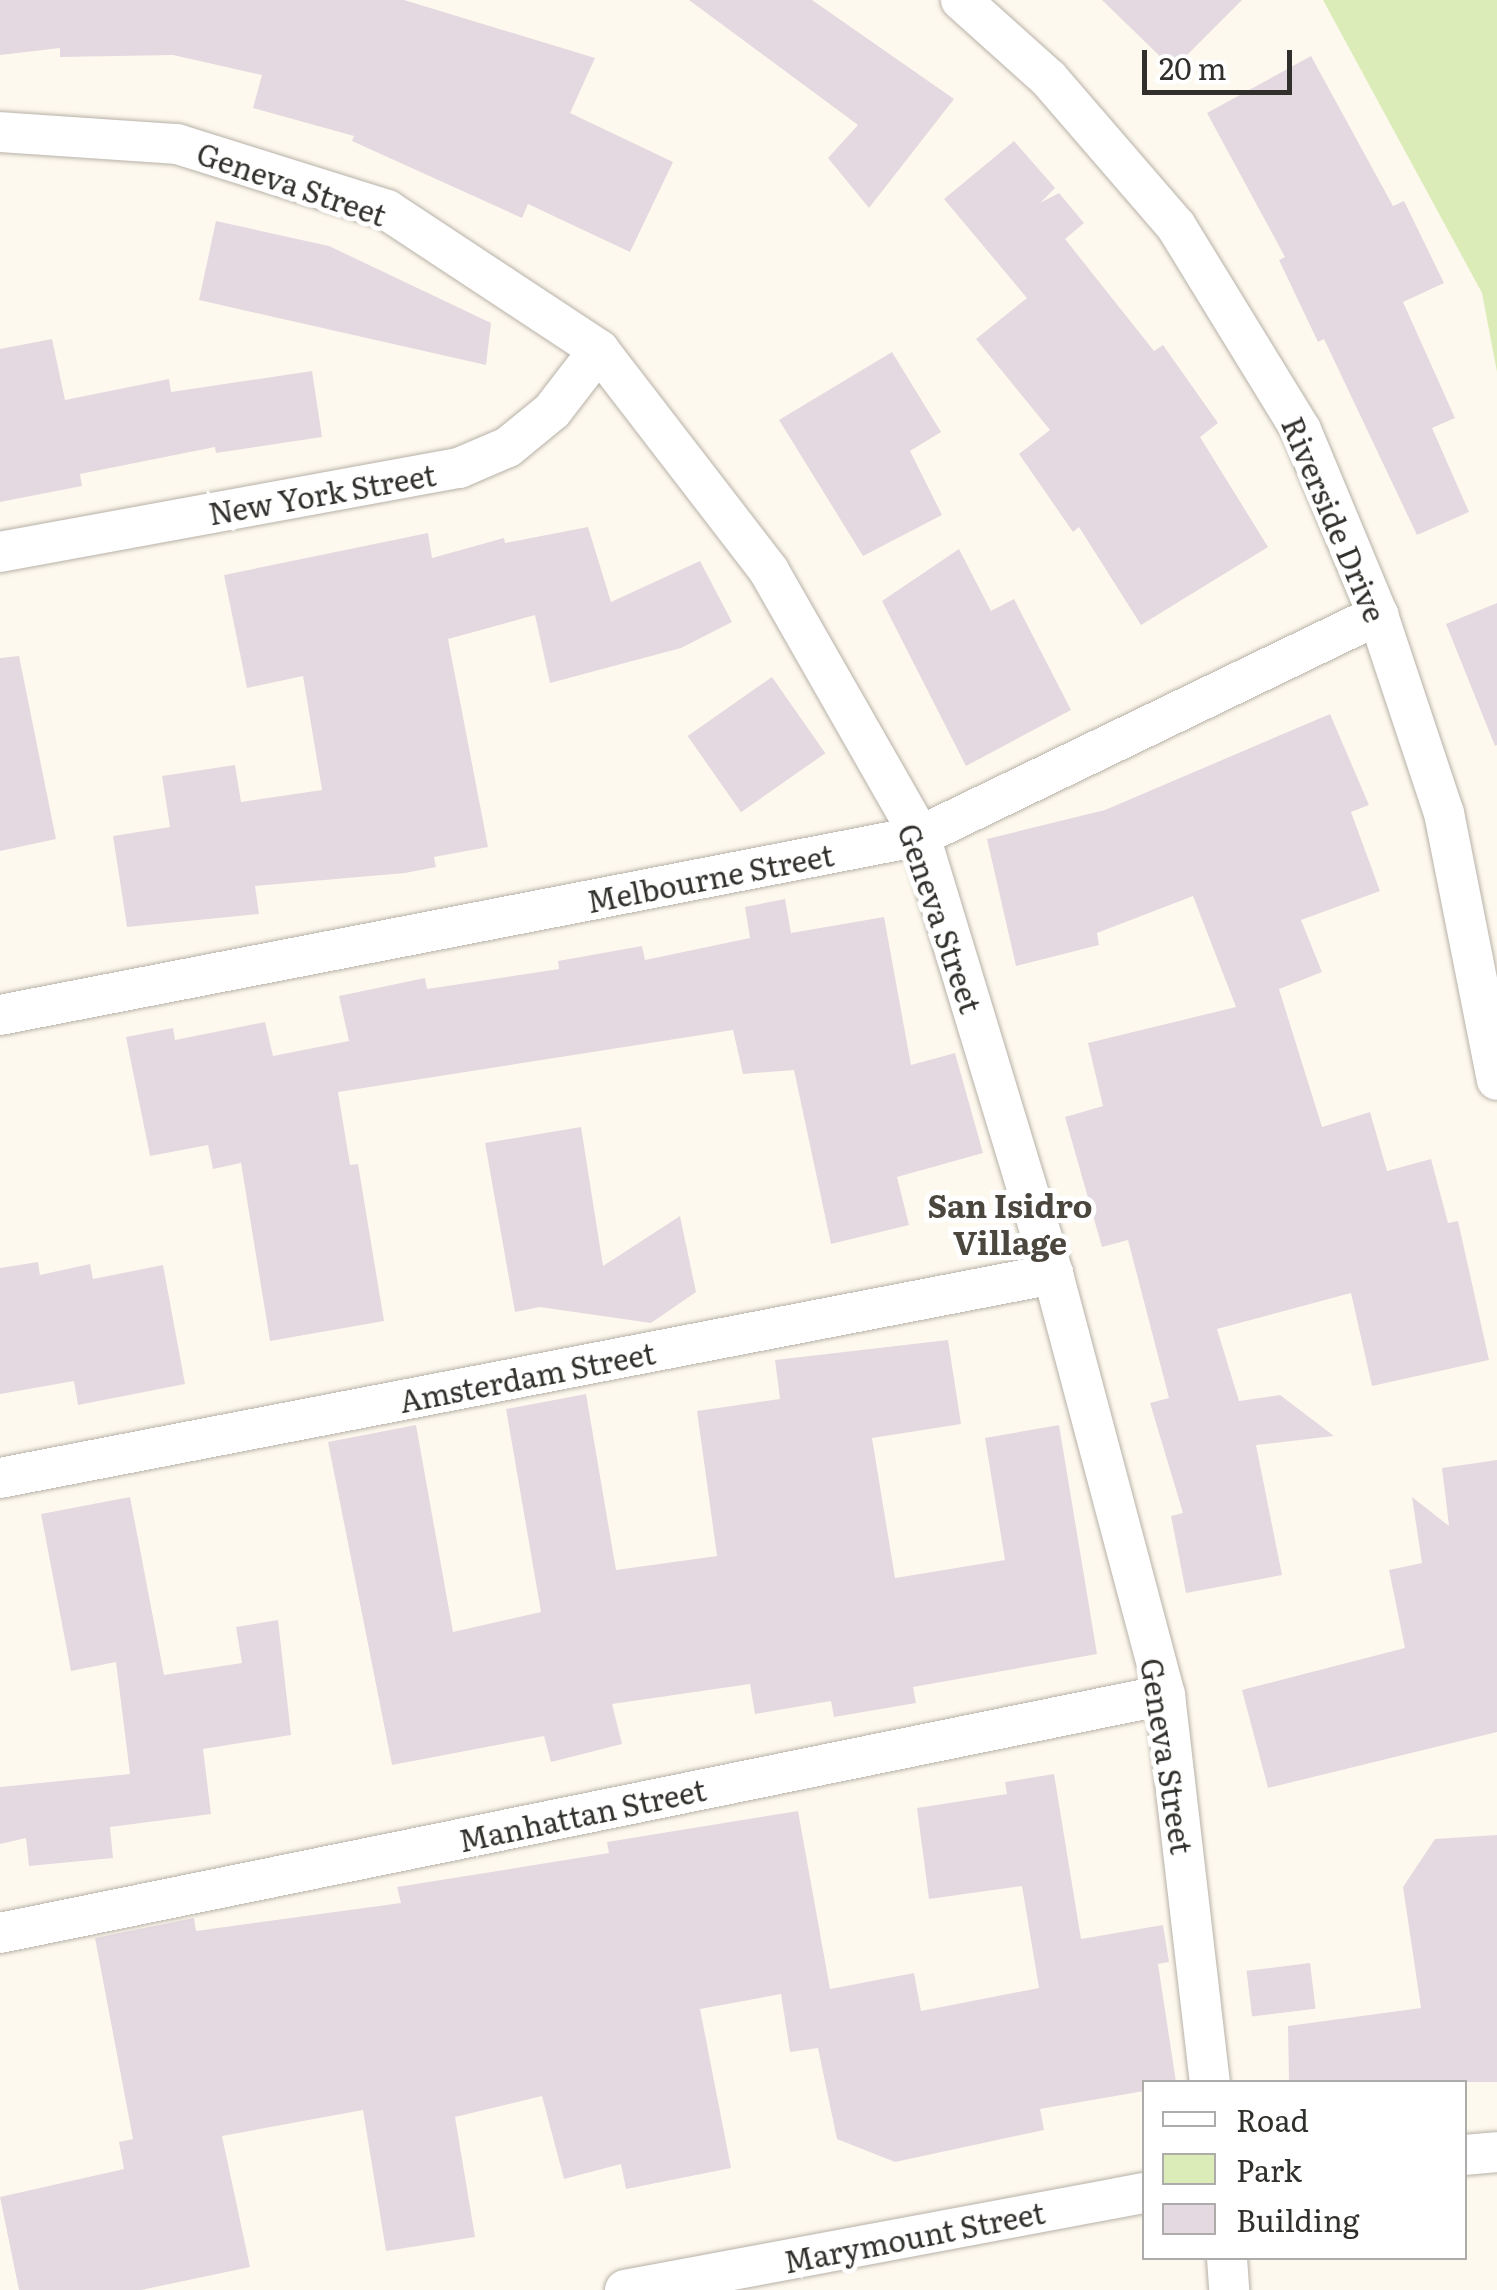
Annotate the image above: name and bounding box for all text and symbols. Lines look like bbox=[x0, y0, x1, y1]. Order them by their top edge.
scale bar bbox=[1147, 30, 1297, 92]
text: 20 m bbox=[1159, 45, 1227, 89]
street label: Geneva Street bbox=[193, 134, 391, 232]
street label: Riverside Drive bbox=[1276, 411, 1394, 627]
street label: New York Street bbox=[206, 455, 438, 531]
street label: Geneva Street bbox=[892, 819, 990, 1017]
street label: Melbourne Street bbox=[584, 835, 836, 919]
district label: San Isidro Village bbox=[928, 1186, 1092, 1261]
street label: Amsterdam Street bbox=[396, 1334, 658, 1418]
street label: Geneva Street bbox=[1135, 1655, 1201, 1857]
street label: Manhattan Street bbox=[455, 1770, 709, 1858]
legend bbox=[1142, 2080, 1467, 2260]
text: Road bbox=[1236, 2097, 1309, 2141]
text: Park bbox=[1236, 2147, 1302, 2191]
street label: Marymount Street bbox=[780, 2193, 1048, 2279]
text: Building bbox=[1236, 2197, 1360, 2241]

